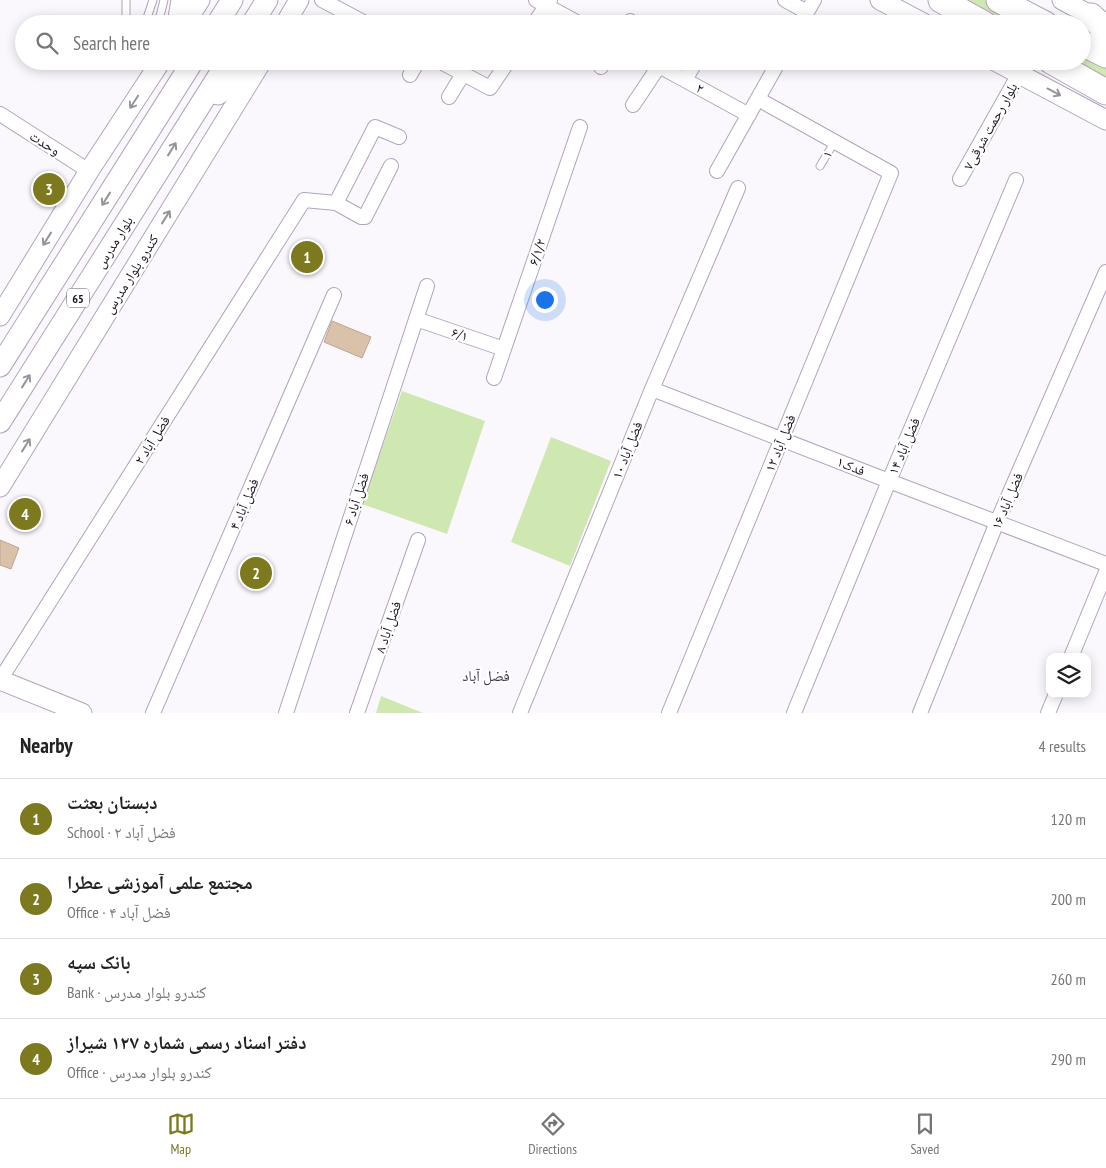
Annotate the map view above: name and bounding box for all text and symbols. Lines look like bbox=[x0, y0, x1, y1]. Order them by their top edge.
search box bbox=[15, 15, 1091, 70]
icon: search bbox=[33, 29, 61, 57]
text: Search here bbox=[73, 31, 150, 55]
street label: ۲ bbox=[693, 79, 707, 97]
street label: بلوار رحمت شرقی۷ bbox=[959, 79, 1021, 173]
one-way arrow bbox=[1046, 87, 1061, 97]
one-way arrow bbox=[129, 95, 139, 109]
street label: وحدت bbox=[26, 127, 64, 159]
one-way arrow bbox=[168, 143, 178, 157]
street label: ۱ bbox=[818, 147, 836, 161]
pin: 3 bbox=[33, 170, 65, 208]
one-way arrow bbox=[100, 192, 111, 206]
one-way arrow bbox=[161, 211, 171, 225]
street label: بلوار مدرس bbox=[91, 212, 137, 271]
street label: کندرو بلوار مدرس bbox=[100, 231, 162, 317]
one-way arrow bbox=[42, 232, 52, 246]
street label: ۶/۱/۲ bbox=[524, 236, 550, 268]
pin: 1 bbox=[291, 238, 323, 276]
your location bbox=[532, 287, 558, 313]
road number: 65 bbox=[67, 288, 89, 308]
street label: ۶/۱ bbox=[449, 323, 471, 345]
one-way arrow bbox=[21, 374, 31, 388]
street label: فضل آباد ۲ bbox=[130, 412, 174, 468]
street label: فضل آباد ۱۲ bbox=[760, 412, 800, 474]
street label: فضل آباد ۱۴ bbox=[884, 415, 924, 477]
street label: فضل آباد ۱۰ bbox=[607, 419, 647, 481]
one-way arrow bbox=[21, 439, 31, 453]
street label: فدک۱ bbox=[834, 452, 868, 480]
street label: فضل آباد ۱۶ bbox=[987, 470, 1027, 532]
street label: فضل آباد ۶ bbox=[339, 471, 373, 527]
street label: فضل آباد ۴ bbox=[225, 476, 263, 532]
pin: 4 bbox=[9, 495, 41, 533]
pin: 2 bbox=[240, 554, 272, 592]
street label: فضل آباد ۸ bbox=[371, 599, 405, 655]
map controls bbox=[1046, 653, 1091, 698]
button: layers bbox=[1046, 653, 1091, 698]
district label: فضل آباد bbox=[462, 666, 510, 686]
text: Nearby bbox=[20, 732, 73, 759]
text: 4 results bbox=[1039, 736, 1086, 756]
text: دبستان بعثت bbox=[67, 790, 158, 814]
text: 1 bbox=[32, 809, 40, 829]
text: 120 m bbox=[1051, 809, 1086, 829]
text: School · فضل آباد ۲ bbox=[67, 822, 176, 842]
text: مجتمع علمی آموزشی عطرا bbox=[67, 870, 253, 894]
text: 2 bbox=[32, 889, 40, 909]
text: 200 m bbox=[1051, 889, 1086, 909]
text: Office · فضل آباد ۴ bbox=[67, 902, 171, 922]
text: بانک سپه bbox=[67, 950, 130, 974]
text: 3 bbox=[32, 969, 40, 989]
text: 260 m bbox=[1051, 969, 1086, 989]
text: Bank · کندرو بلوار مدرس bbox=[67, 982, 206, 1002]
text: دفتر اسناد رسمی شماره ۱۲۷ شیراز bbox=[67, 1030, 307, 1054]
text: 4 bbox=[32, 1049, 40, 1069]
text: 290 m bbox=[1051, 1049, 1086, 1069]
text: Office · کندرو بلوار مدرس bbox=[67, 1062, 212, 1082]
tab: Map bbox=[167, 1110, 195, 1158]
tab: Directions bbox=[528, 1110, 577, 1158]
tab: Saved bbox=[910, 1110, 939, 1158]

